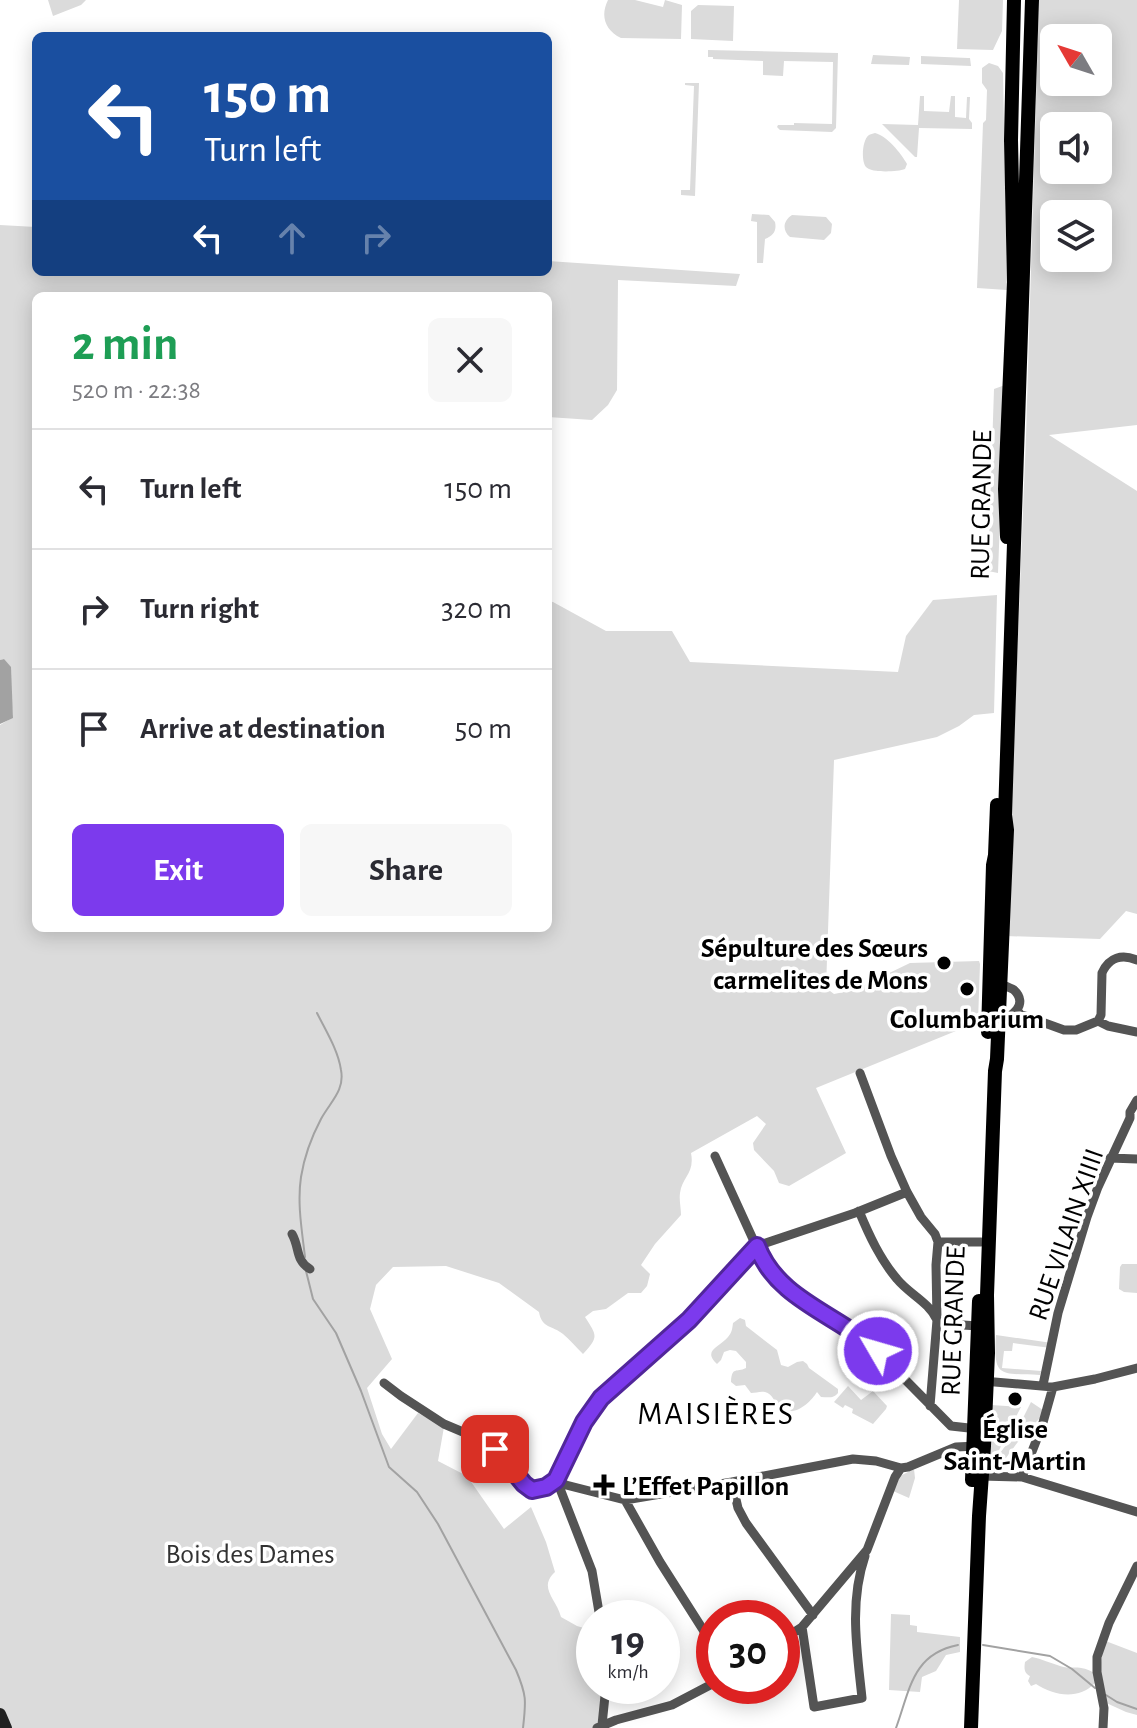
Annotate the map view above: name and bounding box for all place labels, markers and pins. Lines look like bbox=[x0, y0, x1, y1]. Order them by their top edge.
place label: Sépulture des Sœurs carmelites de Mons bbox=[701, 935, 928, 995]
marker: Sépulture des Sœurs carmelites de Mons bbox=[935, 954, 953, 972]
marker: Columbarium bbox=[958, 980, 976, 998]
place label: Columbarium bbox=[890, 1006, 1044, 1034]
marker: Église Saint-Martin bbox=[1006, 1390, 1024, 1408]
place label: Église Saint-Martin bbox=[944, 1413, 1086, 1476]
pin bbox=[461, 1415, 529, 1483]
place label: L’Effet Papillon bbox=[622, 1473, 789, 1501]
marker: L’Effet Papillon bbox=[593, 1474, 615, 1496]

